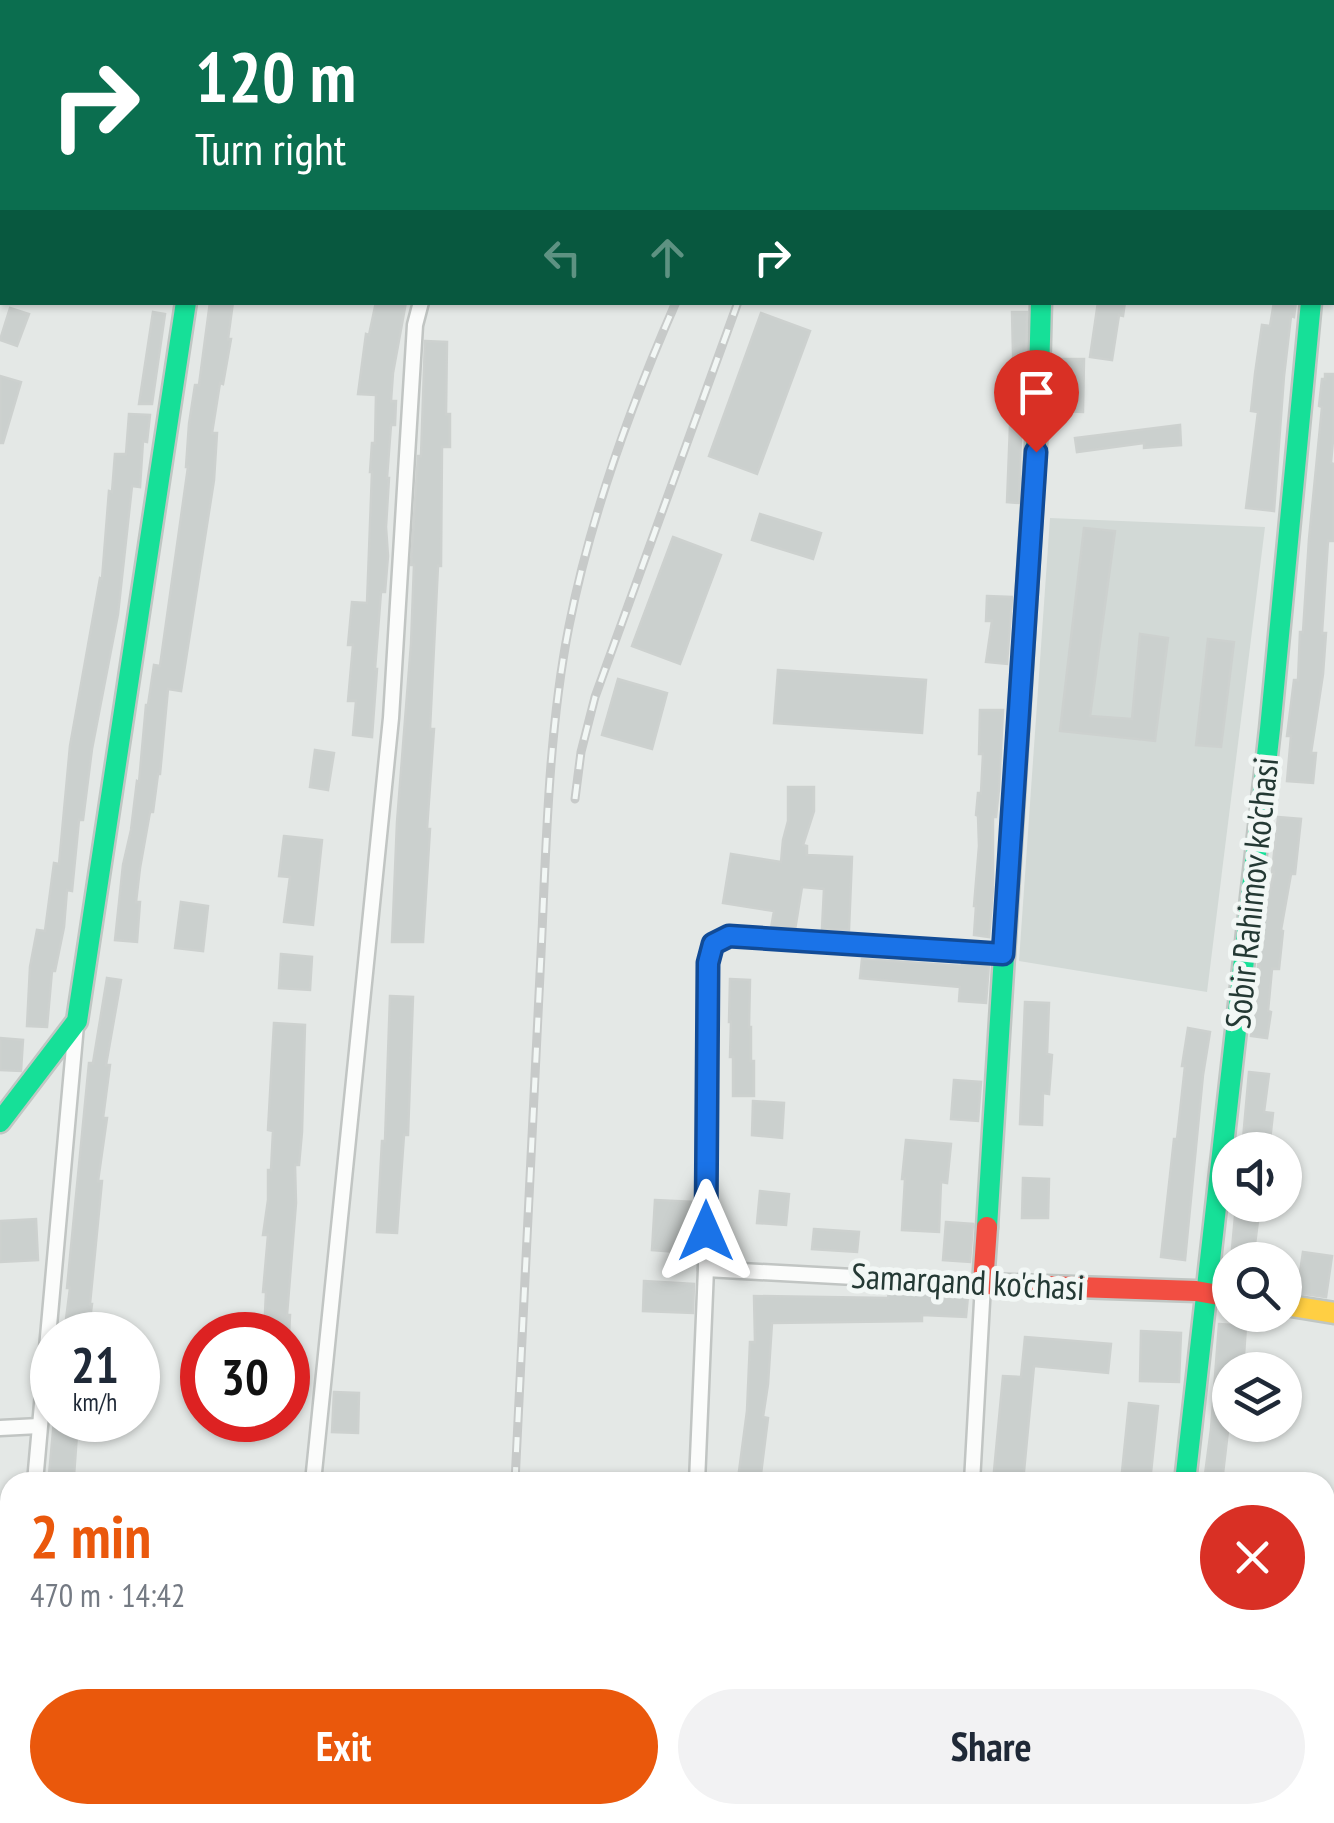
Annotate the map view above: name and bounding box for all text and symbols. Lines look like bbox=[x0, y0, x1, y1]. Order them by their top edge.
text: 120 m bbox=[195, 31, 356, 121]
icon: right bbox=[30, 40, 160, 170]
text: Turn right bbox=[195, 119, 346, 177]
icon: left bbox=[535, 230, 590, 285]
icon: ahead bbox=[640, 230, 695, 285]
icon: right bbox=[745, 230, 800, 285]
pin bbox=[994, 350, 1079, 453]
icon: arrive bbox=[1009, 365, 1064, 420]
street label: Sobir Rahimov ko'chasi bbox=[1214, 755, 1288, 1031]
map controls bbox=[1212, 1132, 1302, 1442]
button: sound bbox=[1212, 1132, 1302, 1222]
position arrow bbox=[654, 1179, 758, 1283]
button: search bbox=[1212, 1242, 1302, 1332]
street label: Samarqand ko'chasi bbox=[850, 1252, 1086, 1310]
speed limit sign: 30 bbox=[180, 1312, 310, 1442]
text: 21 bbox=[71, 1332, 119, 1397]
button: layers bbox=[1212, 1352, 1302, 1442]
text: km/h bbox=[73, 1386, 117, 1418]
text: 2 min bbox=[30, 1497, 151, 1575]
button: close bbox=[1200, 1505, 1305, 1610]
text: 470 m · 14:42 bbox=[30, 1574, 185, 1616]
button: Exit bbox=[30, 1689, 658, 1804]
button: Share bbox=[678, 1689, 1305, 1804]

